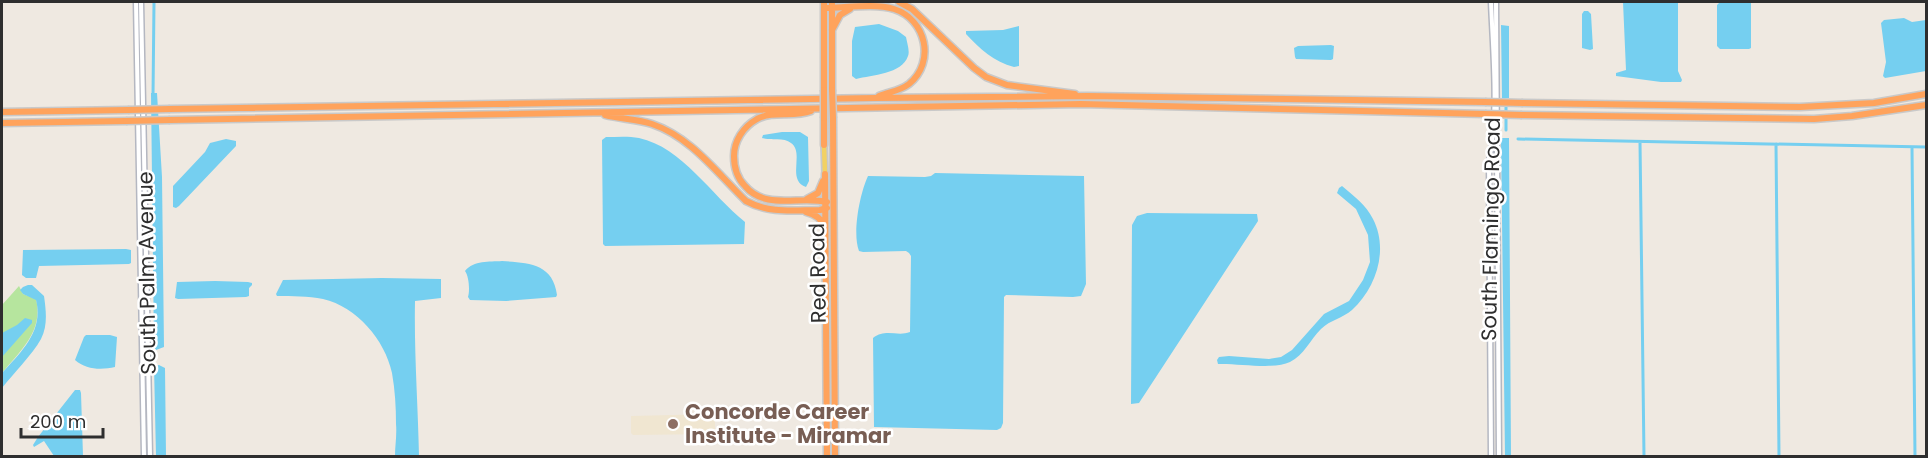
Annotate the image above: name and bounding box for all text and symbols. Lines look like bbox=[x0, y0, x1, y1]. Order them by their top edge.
street label: South Flamingo Road bbox=[1474, 117, 1507, 341]
street label: South Palm Avenue bbox=[130, 171, 163, 375]
street label: Red Road bbox=[802, 223, 833, 323]
place label: Concorde Career Institute - Miramar bbox=[685, 397, 891, 450]
scale bar bbox=[21, 401, 104, 439]
text: 200 m bbox=[30, 409, 86, 434]
marker: Concorde Career Institute - Miramar bbox=[666, 417, 680, 431]

